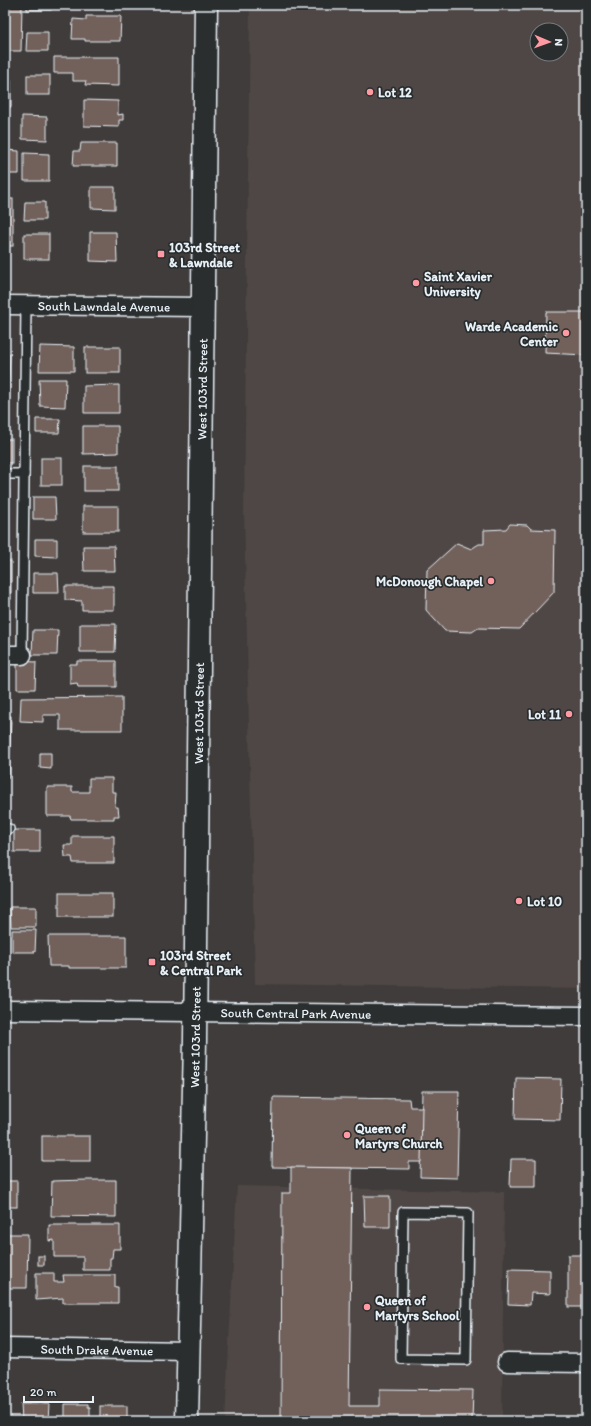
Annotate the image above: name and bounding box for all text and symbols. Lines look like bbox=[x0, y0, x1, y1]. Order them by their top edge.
north arrow bbox=[529, 22, 569, 62]
text: N bbox=[552, 38, 565, 46]
place label: Lot 12 bbox=[378, 85, 412, 100]
marker: Lot 12 bbox=[365, 87, 375, 97]
place label: 103rd Street & Lawndale bbox=[169, 240, 240, 270]
marker: 103rd Street & Lawndale bbox=[156, 249, 166, 259]
place label: Saint Xavier University bbox=[424, 269, 493, 300]
marker: Saint Xavier University bbox=[411, 278, 421, 288]
street label: South Lawndale Avenue bbox=[38, 298, 170, 314]
place label: Warde Academic Center bbox=[465, 319, 559, 349]
marker: Warde Academic Center bbox=[561, 328, 571, 338]
street label: West 103rd Street bbox=[194, 338, 210, 440]
place label: McDonough Chapel bbox=[376, 574, 483, 590]
marker: McDonough Chapel bbox=[486, 576, 496, 586]
street label: West 103rd Street bbox=[190, 662, 207, 764]
place label: Lot 11 bbox=[528, 707, 561, 722]
marker: Lot 11 bbox=[564, 709, 574, 719]
place label: Lot 10 bbox=[527, 894, 562, 909]
marker: Lot 10 bbox=[514, 896, 524, 906]
place label: 103rd Street & Central Park bbox=[160, 948, 242, 978]
marker: 103rd Street & Central Park bbox=[147, 957, 157, 967]
street label: West 103rd Street bbox=[186, 986, 203, 1088]
street label: South Central Park Avenue bbox=[221, 1005, 371, 1021]
place label: Queen of Martyrs Church bbox=[355, 1121, 444, 1152]
marker: Queen of Martyrs Church bbox=[342, 1130, 352, 1140]
place label: Queen of Martyrs School bbox=[375, 1293, 460, 1324]
marker: Queen of Martyrs School bbox=[362, 1302, 372, 1312]
street label: South Drake Avenue bbox=[40, 1341, 154, 1358]
scale bar bbox=[24, 1378, 93, 1404]
text: 20 m bbox=[30, 1385, 57, 1399]

